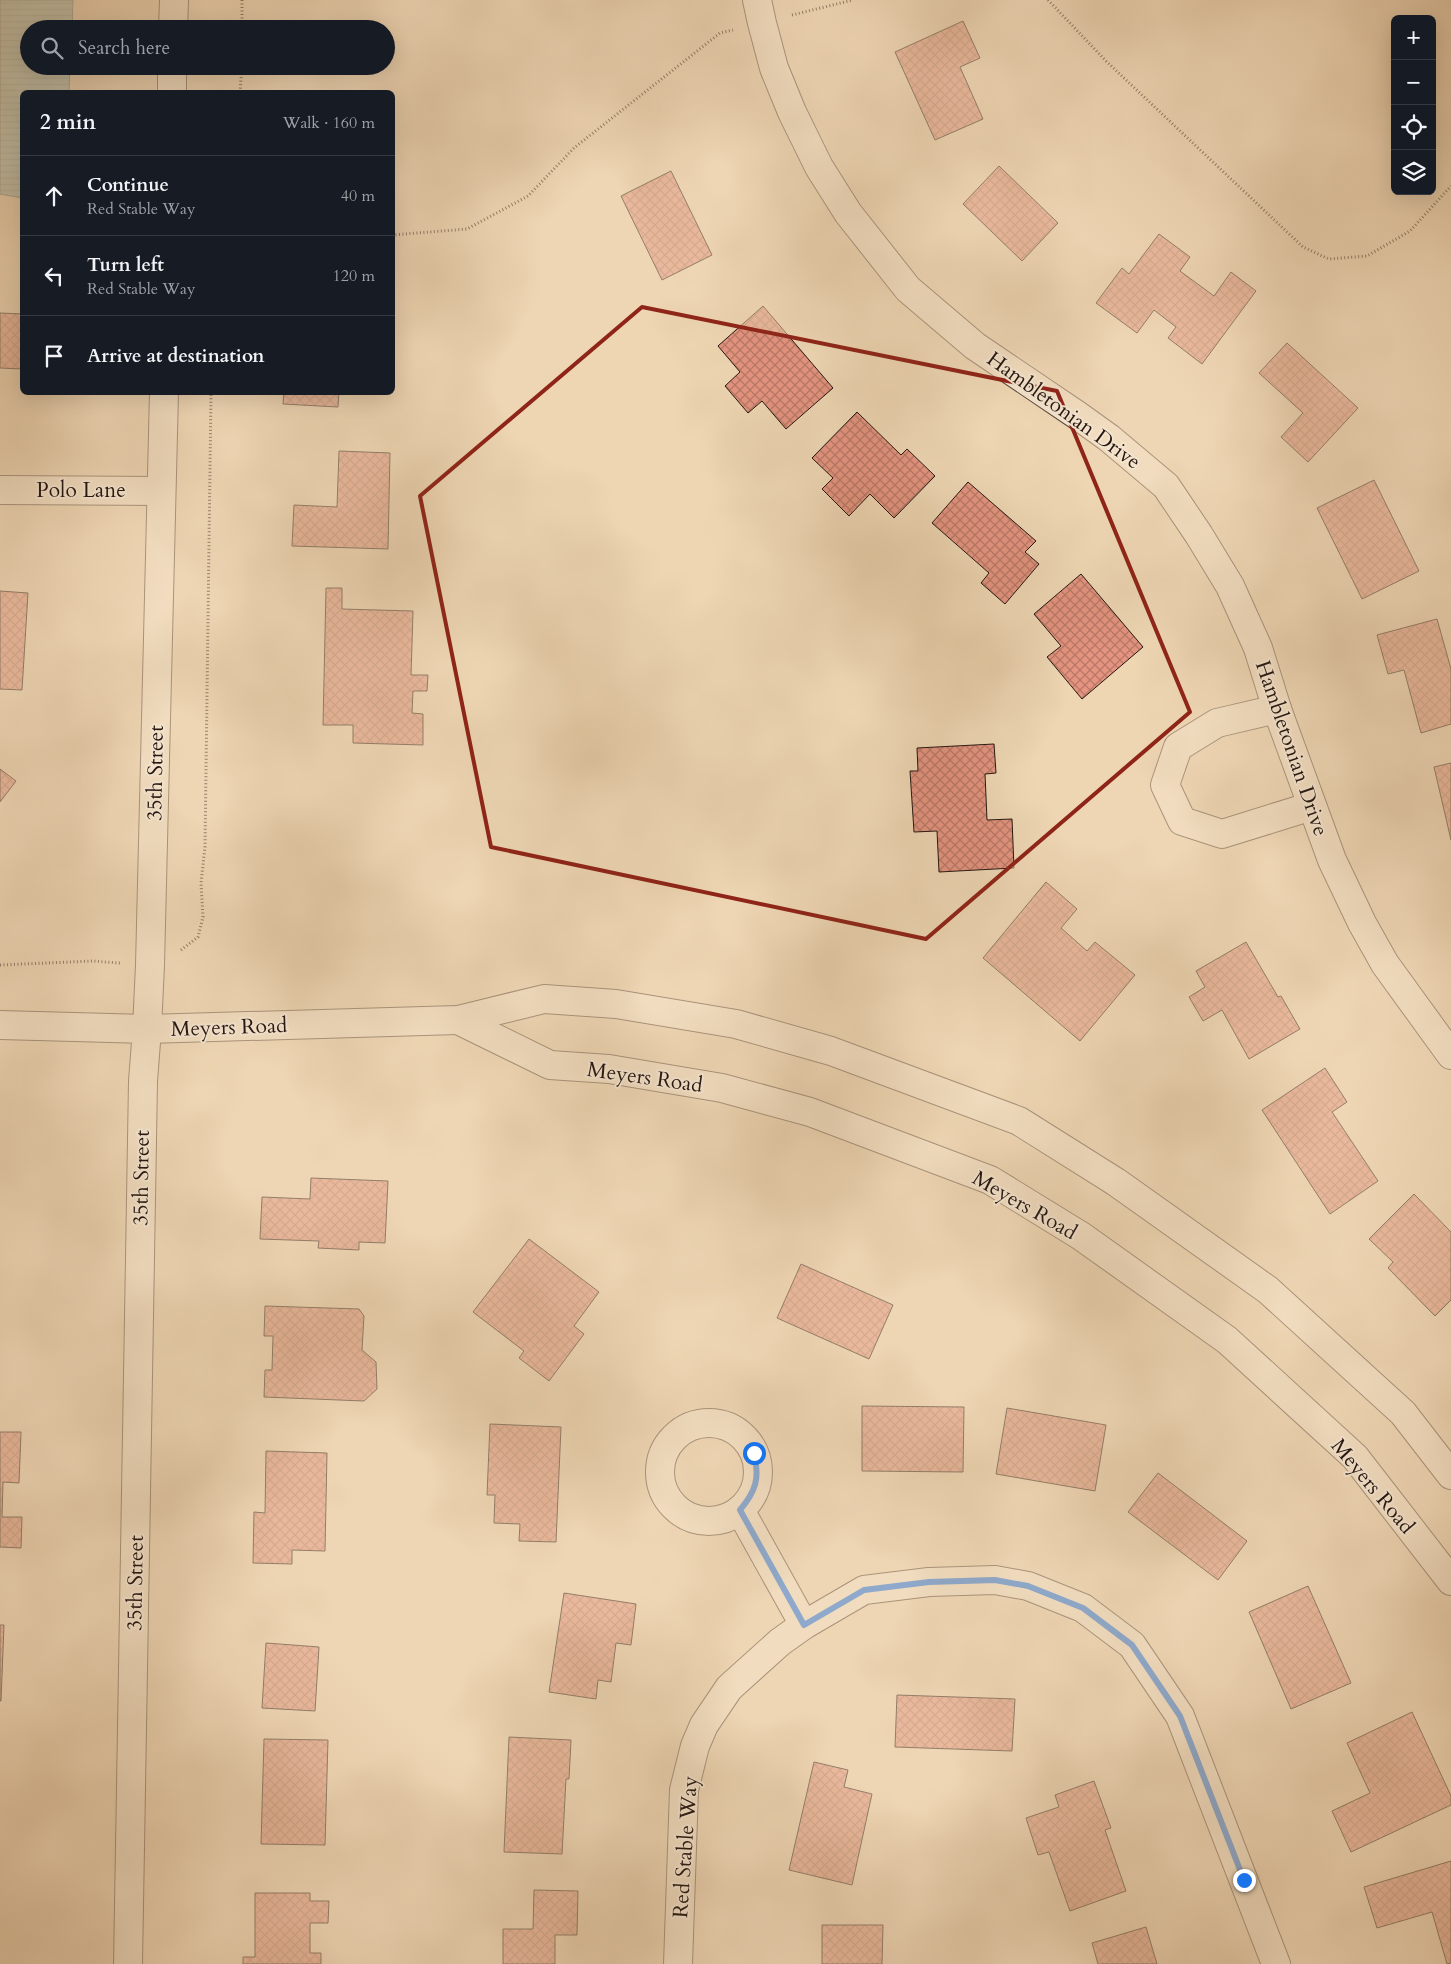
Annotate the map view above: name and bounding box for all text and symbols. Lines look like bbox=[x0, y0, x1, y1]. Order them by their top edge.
map controls bbox=[1391, 15, 1436, 195]
button: + bbox=[1391, 15, 1436, 60]
search box bbox=[20, 20, 395, 75]
icon: search bbox=[38, 34, 66, 62]
text: Search here bbox=[78, 35, 170, 61]
button: − bbox=[1391, 60, 1436, 105]
button: locate bbox=[1391, 105, 1436, 150]
text: 2 min bbox=[40, 108, 96, 137]
text: Walk · 160 m bbox=[283, 112, 375, 134]
button: layers bbox=[1391, 150, 1436, 195]
text: Continue bbox=[87, 172, 169, 198]
icon: ahead bbox=[40, 182, 68, 210]
text: 40 m bbox=[341, 185, 375, 207]
text: Red Stable Way bbox=[87, 198, 195, 220]
text: Turn left bbox=[87, 252, 164, 278]
icon: left bbox=[40, 262, 68, 290]
text: 120 m bbox=[333, 265, 375, 287]
text: Red Stable Way bbox=[87, 278, 195, 300]
icon: arrive bbox=[40, 342, 68, 370]
text: Arrive at destination bbox=[87, 343, 264, 369]
street label: Hambletonian Drive bbox=[981, 345, 1147, 476]
street label: Polo Lane bbox=[36, 476, 126, 505]
street label: Hambletonian Drive bbox=[1248, 657, 1335, 840]
street label: 35th Street bbox=[140, 724, 171, 821]
street label: Meyers Road bbox=[170, 1011, 288, 1044]
street label: Meyers Road bbox=[585, 1055, 705, 1100]
street label: 35th Street bbox=[126, 1129, 157, 1226]
street label: Meyers Road bbox=[967, 1164, 1082, 1247]
street label: Meyers Road bbox=[1324, 1432, 1421, 1540]
route start bbox=[743, 1442, 766, 1465]
street label: 35th Street bbox=[120, 1534, 151, 1631]
street label: Red Stable Way bbox=[666, 1775, 705, 1919]
route end bbox=[1233, 1869, 1256, 1892]

